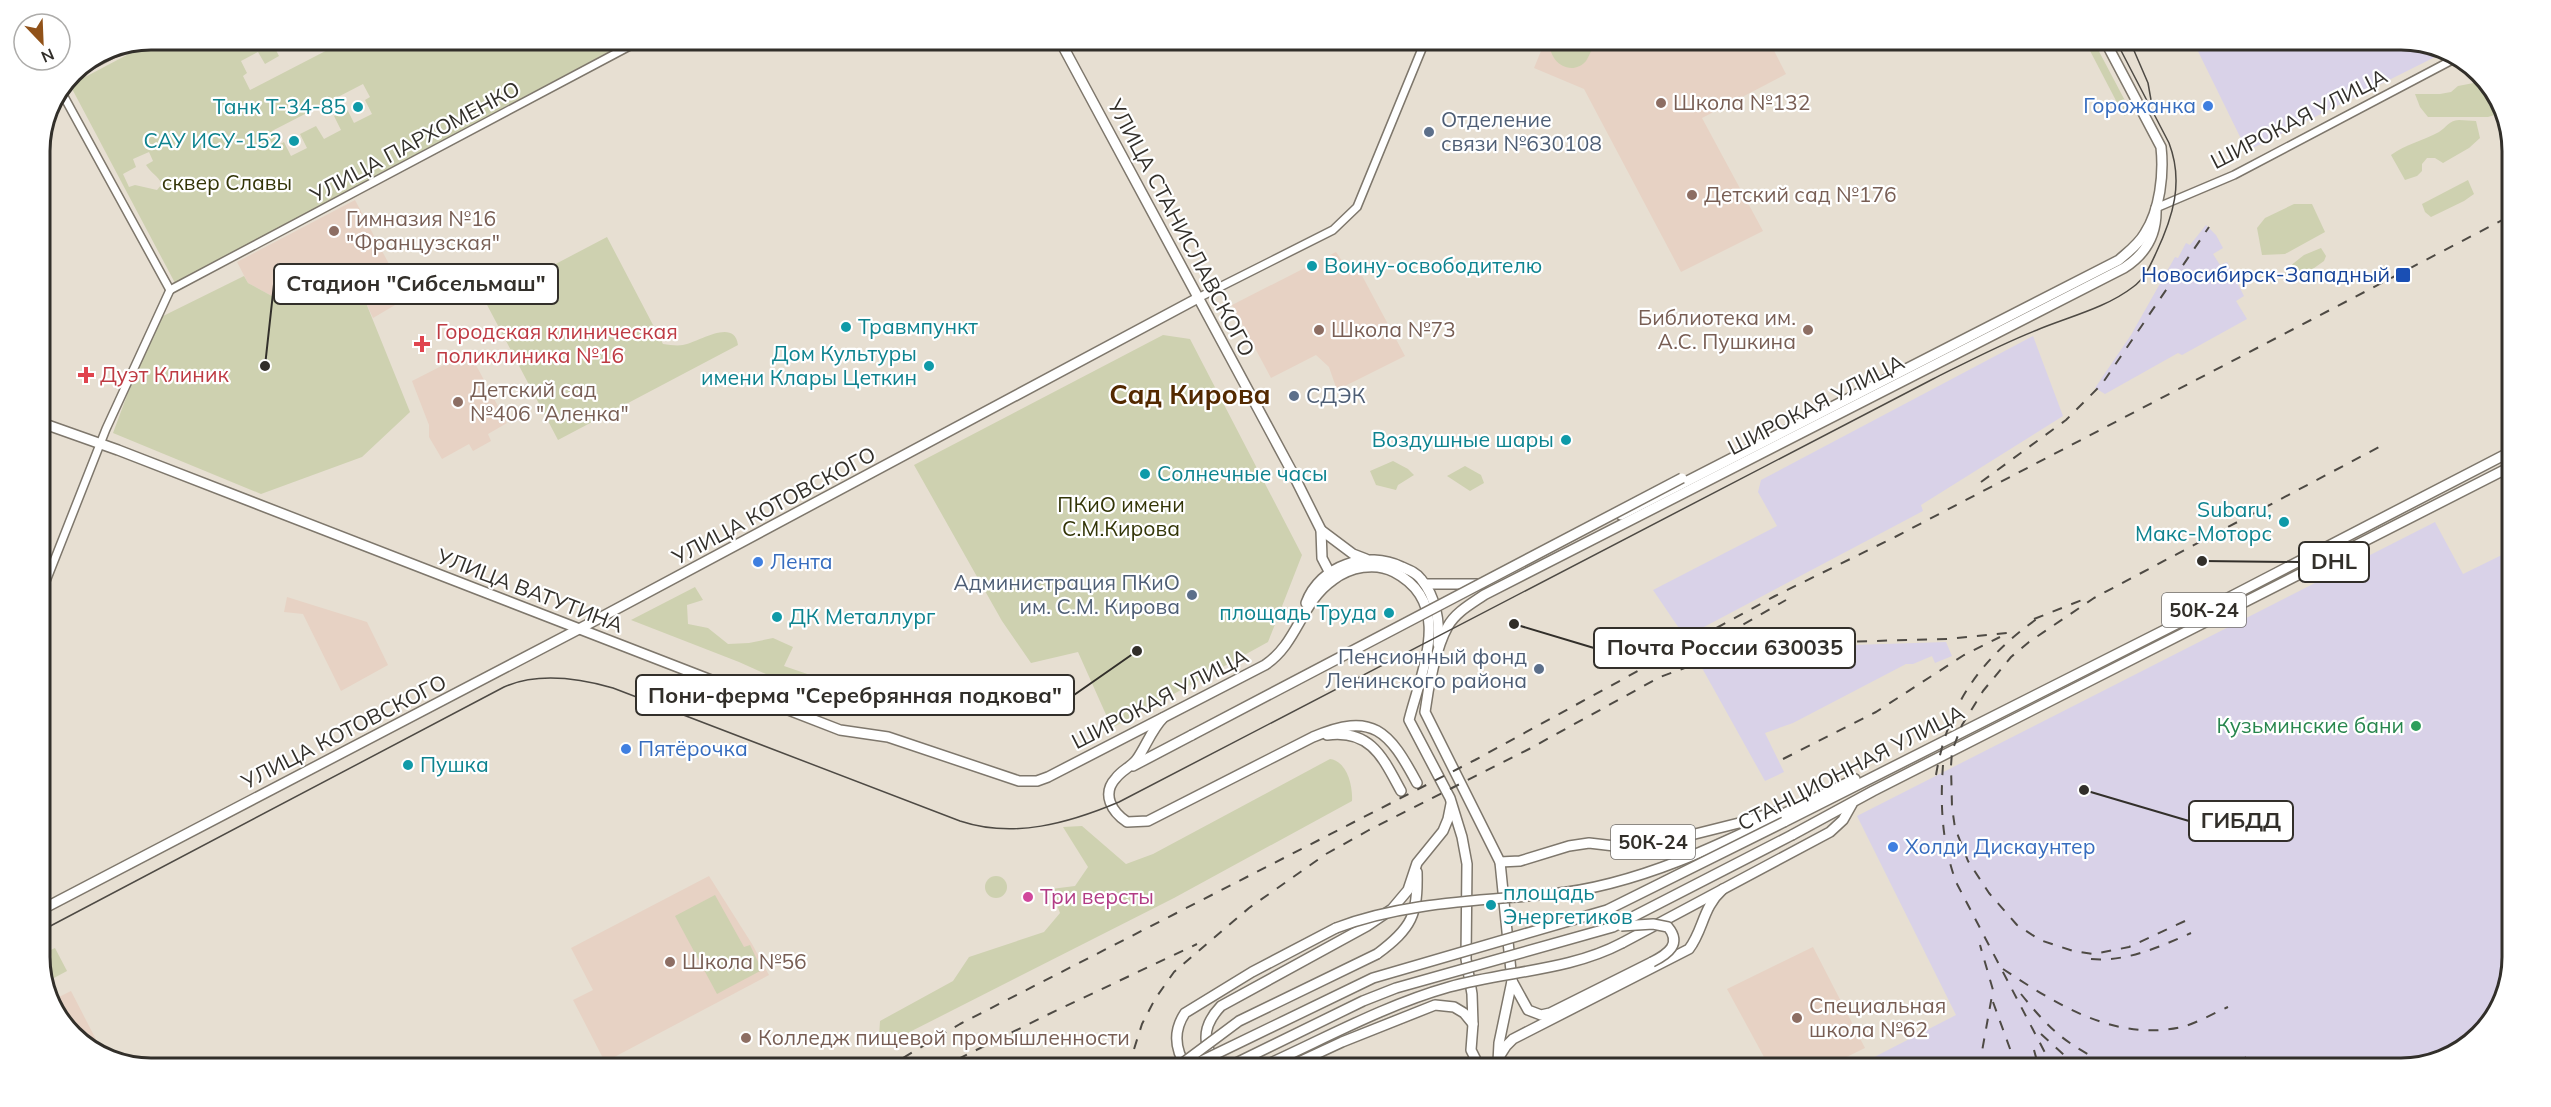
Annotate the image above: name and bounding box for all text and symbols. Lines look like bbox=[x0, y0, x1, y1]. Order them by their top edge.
north arrow bbox=[12, 12, 72, 72]
text: N bbox=[38, 44, 57, 67]
street label: ШИРОКАЯ УЛИЦА bbox=[2206, 62, 2392, 174]
street label: УЛИЦА ПАРХОМЕНКО bbox=[304, 75, 524, 208]
place label: Школа №132 bbox=[1673, 89, 1810, 115]
place label: Горожанка bbox=[2083, 92, 2196, 118]
place label: Танк Т-34-85 bbox=[213, 93, 346, 119]
street label: УЛИЦА СТАНИСЛАВСКОГО bbox=[1102, 94, 1261, 361]
marker: Школа №132 bbox=[1654, 96, 1668, 110]
marker: Горожанка bbox=[2201, 99, 2215, 113]
marker: Танк Т-34-85 bbox=[351, 100, 365, 114]
place label: Отделение связи №630108 bbox=[1441, 106, 1602, 156]
marker: Отделение связи №630108 bbox=[1422, 125, 1436, 139]
place label: САУ ИСУ-152 bbox=[144, 127, 282, 153]
marker: САУ ИСУ-152 bbox=[287, 134, 301, 148]
park label: сквер Славы bbox=[162, 169, 292, 195]
place label: Детский сад №176 bbox=[1704, 181, 1897, 207]
marker: Детский сад №176 bbox=[1685, 188, 1699, 202]
place label: Гимназия №16 "Французская" bbox=[346, 205, 500, 255]
marker: Гимназия №16 "Французская" bbox=[327, 224, 341, 238]
place label: Воину-освободителю bbox=[1324, 252, 1542, 278]
marker: Воину-освободителю bbox=[1305, 259, 1319, 273]
place label: Новосибирск-Западный bbox=[2141, 261, 2390, 287]
callout: Стадион "Сибсельмаш" bbox=[274, 264, 558, 304]
marker: Новосибирск-Западный bbox=[2394, 266, 2412, 284]
text: Стадион "Сибсельмаш" bbox=[286, 269, 546, 297]
place label: Библиотека им. А.С. Пушкина bbox=[1638, 304, 1796, 354]
place label: Травмпункт bbox=[858, 313, 978, 339]
place label: Школа №73 bbox=[1331, 316, 1456, 342]
place label: Городская клиническая поликлиника №16 bbox=[436, 318, 678, 368]
marker: Травмпункт bbox=[839, 320, 853, 334]
marker: Школа №73 bbox=[1312, 323, 1326, 337]
marker: Библиотека им. А.С. Пушкина bbox=[1801, 323, 1815, 337]
marker: Городская клиническая поликлиника №16 bbox=[413, 335, 431, 353]
place label: Дом Культуры имени Клары Цеткин bbox=[701, 340, 917, 390]
street label: ШИРОКАЯ УЛИЦА bbox=[1723, 348, 1909, 460]
marker: Дом Культуры имени Клары Цеткин bbox=[922, 359, 936, 373]
place label: Дуэт Клиник bbox=[100, 361, 229, 387]
marker: Дуэт Клиник bbox=[77, 366, 95, 384]
place label: Детский сад №406 "Аленка" bbox=[470, 376, 629, 426]
district label: Сад Кирова bbox=[1109, 377, 1271, 411]
place label: СДЭК bbox=[1306, 382, 1366, 408]
marker: СДЭК bbox=[1287, 389, 1301, 403]
marker: Детский сад №406 "Аленка" bbox=[451, 395, 465, 409]
place label: Воздушные шары bbox=[1372, 426, 1554, 452]
marker: Воздушные шары bbox=[1559, 433, 1573, 447]
street label: УЛИЦА КОТОВСКОГО bbox=[667, 440, 880, 570]
place label: Солнечные часы bbox=[1157, 460, 1328, 486]
marker: Солнечные часы bbox=[1138, 467, 1152, 481]
park label: ПКиО имени С.М.Кирова bbox=[1057, 491, 1185, 541]
place label: Subaru, Макс-Моторс bbox=[2135, 496, 2272, 546]
marker: Subaru, Макс-Моторс bbox=[2277, 515, 2291, 529]
street label: УЛИЦА ВАТУТИНА bbox=[432, 542, 628, 638]
callout: DHL bbox=[2299, 542, 2369, 582]
text: DHL bbox=[2311, 547, 2357, 575]
place label: Лента bbox=[770, 548, 833, 574]
marker: Лента bbox=[751, 555, 765, 569]
place label: Администрация ПКиО им. С.М. Кирова bbox=[953, 569, 1180, 619]
marker: Администрация ПКиО им. С.М. Кирова bbox=[1185, 588, 1199, 602]
road number: 50К-24 bbox=[2162, 593, 2246, 627]
place label: площадь Труда bbox=[1219, 599, 1377, 625]
place label: ДК Металлург bbox=[789, 603, 936, 629]
marker: площадь Труда bbox=[1382, 606, 1396, 620]
marker: ДК Металлург bbox=[770, 610, 784, 624]
callout: Почта России 630035 bbox=[1594, 628, 1855, 668]
text: Почта России 630035 bbox=[1607, 633, 1843, 661]
street label: ШИРОКАЯ УЛИЦА bbox=[1067, 642, 1253, 754]
place label: Пенсионный фонд Ленинского района bbox=[1325, 643, 1527, 693]
marker: Пенсионный фонд Ленинского района bbox=[1532, 662, 1546, 676]
street label: УЛИЦА КОТОВСКОГО bbox=[236, 668, 450, 795]
callout: Пони-ферма "Серебрянная подкова" bbox=[636, 675, 1074, 715]
text: Пони-ферма "Серебрянная подкова" bbox=[648, 681, 1062, 709]
street label: СТАНЦИОННАЯ УЛИЦА bbox=[1733, 698, 1969, 836]
place label: Кузьминские бани bbox=[2216, 712, 2404, 738]
marker: Кузьминские бани bbox=[2409, 719, 2423, 733]
place label: Пятёрочка bbox=[638, 735, 748, 761]
marker: Пятёрочка bbox=[619, 742, 633, 756]
place label: Пушка bbox=[420, 751, 489, 777]
marker: Пушка bbox=[401, 758, 415, 772]
callout: ГИБДД bbox=[2189, 801, 2293, 841]
text: ГИБДД bbox=[2201, 806, 2281, 834]
road number: 50К-24 bbox=[1611, 825, 1695, 859]
place label: Холди Дискаунтер bbox=[1905, 833, 2096, 859]
marker: Холди Дискаунтер bbox=[1886, 840, 1900, 854]
place label: площадь Энергетиков bbox=[1503, 879, 1633, 929]
place label: Три версты bbox=[1040, 883, 1154, 909]
marker: Три версты bbox=[1021, 890, 1035, 904]
marker: площадь Энергетиков bbox=[1484, 898, 1498, 912]
place label: Школа №56 bbox=[682, 948, 807, 974]
marker: Школа №56 bbox=[663, 955, 677, 969]
place label: Специальная школа №62 bbox=[1809, 992, 1946, 1042]
marker: Специальная школа №62 bbox=[1790, 1011, 1804, 1025]
place label: Колледж пищевой промышленности bbox=[758, 1024, 1130, 1050]
marker: Колледж пищевой промышленности bbox=[739, 1031, 753, 1045]

